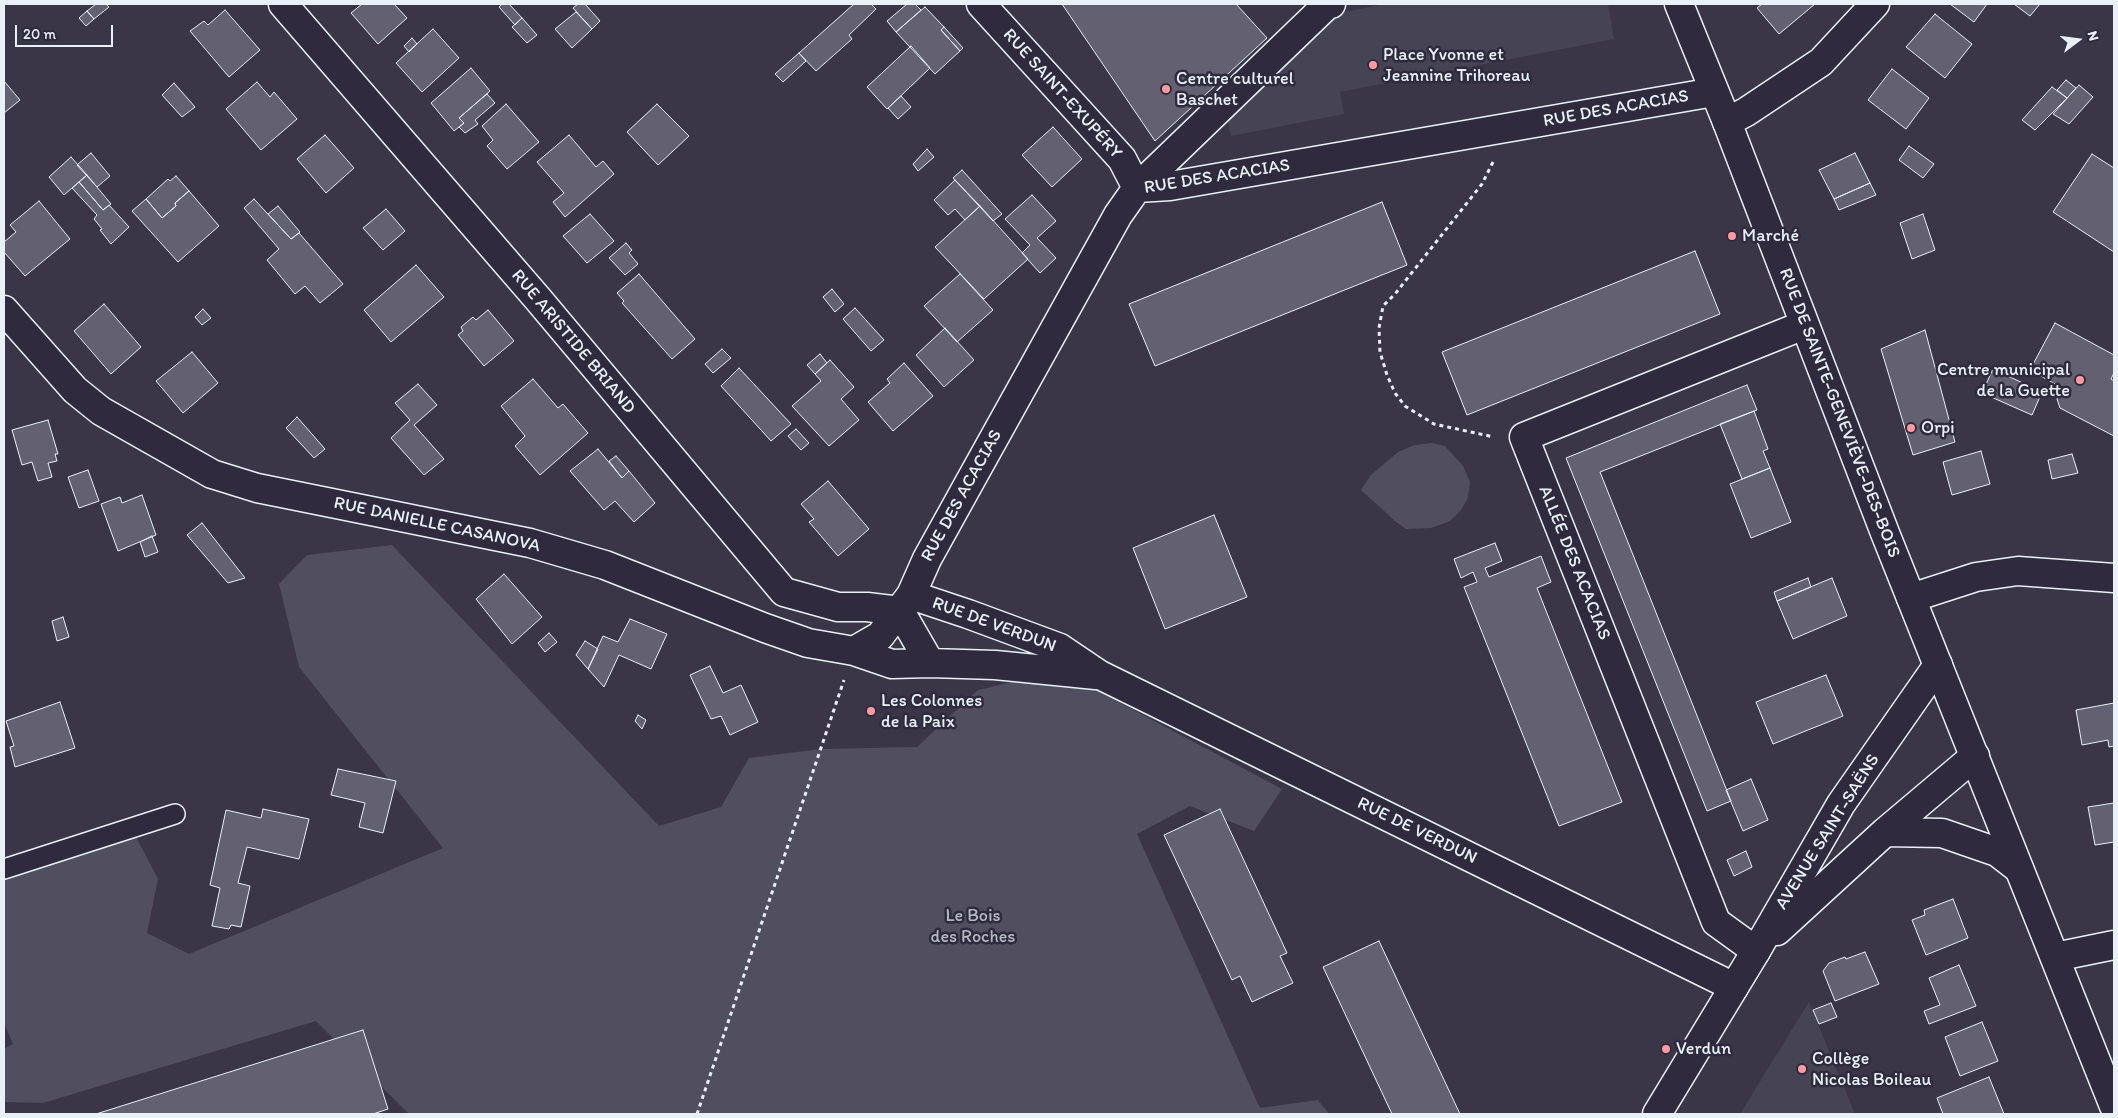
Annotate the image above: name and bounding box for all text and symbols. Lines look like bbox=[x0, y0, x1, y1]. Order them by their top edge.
scale bar bbox=[18, 15, 115, 47]
north arrow bbox=[2053, 15, 2103, 65]
street label: RUE SAINT-EXUPÉRY bbox=[998, 24, 1126, 164]
text: 20 m bbox=[23, 25, 56, 43]
text: N bbox=[2084, 29, 2102, 43]
place label: Place Yvonne et Jeannine Trihoreau bbox=[1383, 44, 1530, 86]
marker: Place Yvonne et Jeannine Trihoreau bbox=[1367, 59, 1379, 71]
place label: Centre culturel Baschet bbox=[1176, 68, 1294, 110]
marker: Centre culturel Baschet bbox=[1160, 83, 1172, 95]
street label: RUE DES ACACIAS bbox=[1542, 86, 1690, 132]
street label: RUE DES ACACIAS bbox=[1143, 155, 1291, 199]
place label: Marché bbox=[1742, 225, 1799, 247]
marker: Marché bbox=[1726, 230, 1738, 242]
street label: RUE ARISTIDE BRIAND bbox=[506, 265, 640, 419]
street label: RUE DE SAINTE-GENEVIÈVE-DES-BOIS bbox=[1774, 265, 1904, 561]
place label: Centre municipal de la Guette bbox=[1937, 359, 2070, 402]
marker: Centre municipal de la Guette bbox=[2074, 374, 2086, 386]
place label: Orpi bbox=[1921, 417, 1955, 439]
marker: Orpi bbox=[1905, 422, 1917, 434]
street label: RUE DES ACACIAS bbox=[917, 426, 1007, 566]
street label: ALLÉE DES ACACIAS bbox=[1533, 483, 1615, 643]
street label: RUE DANIELLE CASANOVA bbox=[332, 493, 542, 557]
street label: RUE DE VERDUN bbox=[929, 593, 1059, 657]
place label: Les Colonnes de la Paix bbox=[881, 690, 982, 732]
marker: Les Colonnes de la Paix bbox=[865, 705, 877, 717]
street label: AVENUE SAINT-SAËNS bbox=[1771, 750, 1885, 914]
street label: RUE DE VERDUN bbox=[1354, 793, 1480, 869]
park label: Le Bois des Roches bbox=[931, 905, 1015, 948]
place label: Verdun bbox=[1676, 1038, 1731, 1060]
marker: Verdun bbox=[1660, 1043, 1672, 1055]
place label: Collège Nicolas Boileau bbox=[1812, 1048, 1931, 1090]
marker: Collège Nicolas Boileau bbox=[1796, 1063, 1808, 1075]

